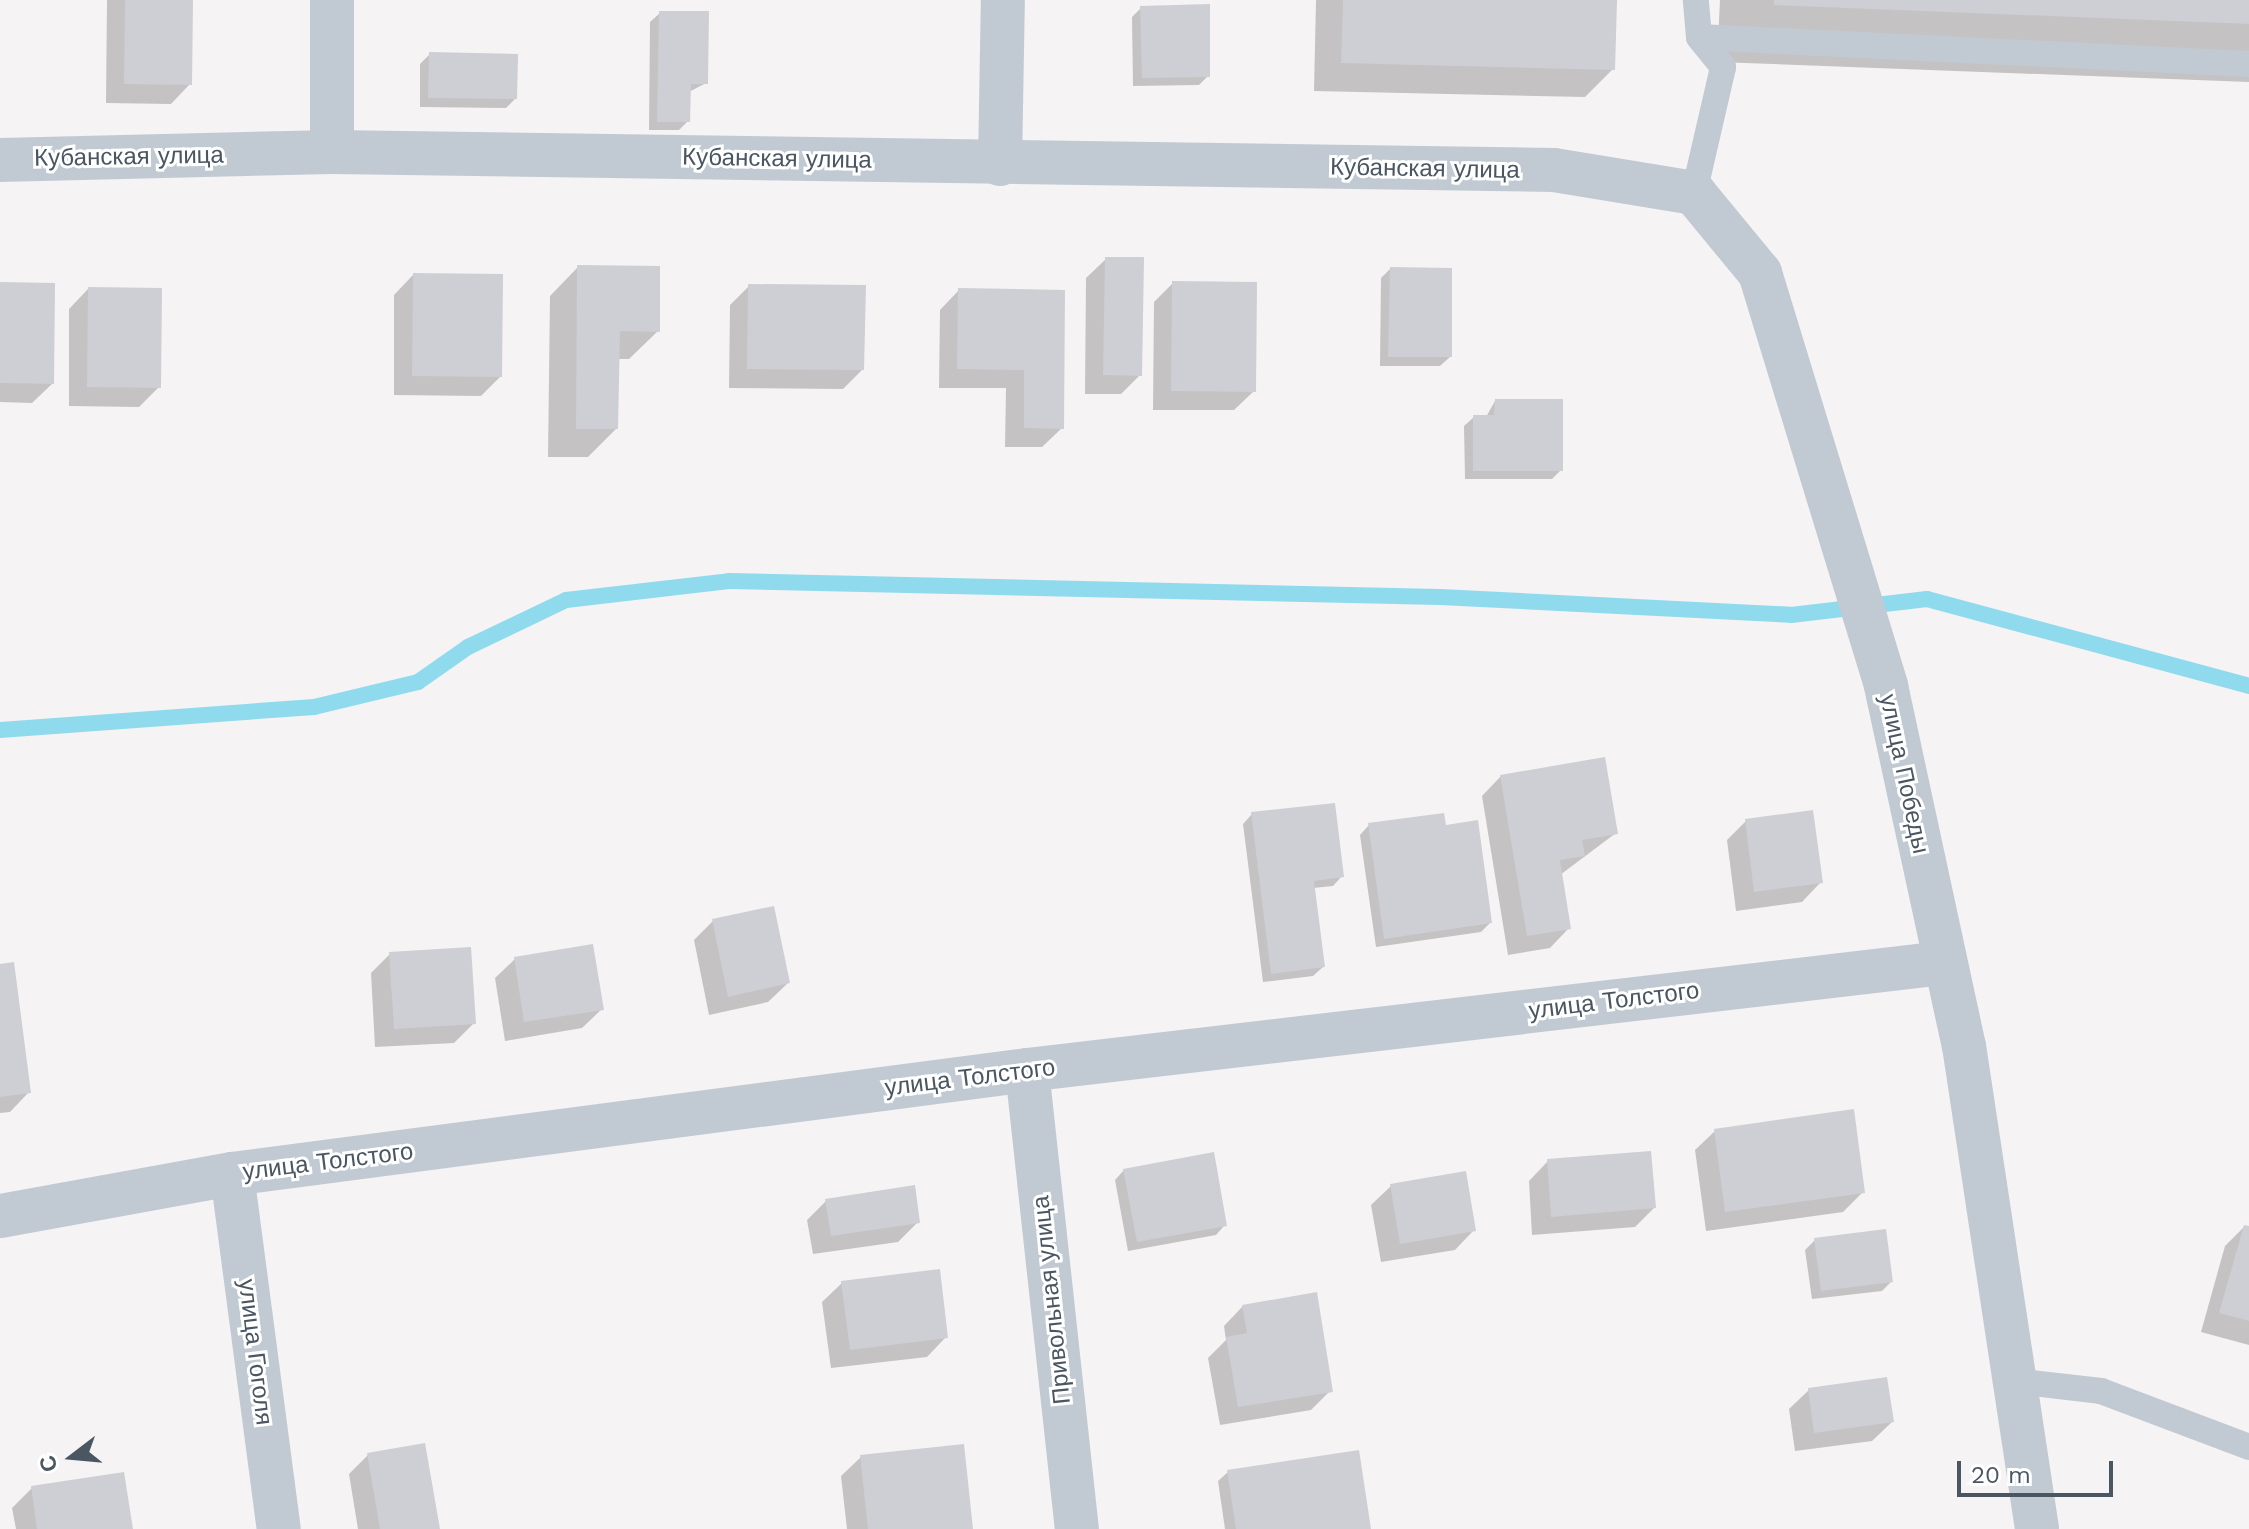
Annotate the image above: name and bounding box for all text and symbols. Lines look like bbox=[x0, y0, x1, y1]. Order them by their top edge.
street label: Кубанская улица bbox=[34, 141, 224, 173]
street label: Кубанская улица bbox=[682, 143, 872, 175]
street label: Кубанская улица bbox=[1330, 153, 1520, 185]
street label: улица Победы bbox=[1873, 692, 1935, 856]
street label: улица Толстого bbox=[1527, 976, 1701, 1026]
street label: улица Толстого bbox=[883, 1053, 1057, 1103]
street label: улица Толстого bbox=[241, 1137, 415, 1187]
street label: Привольная улица bbox=[1027, 1194, 1077, 1406]
street label: улица Гоголя bbox=[232, 1277, 278, 1427]
north arrow bbox=[32, 1417, 112, 1497]
scale bar bbox=[1961, 1445, 2117, 1495]
text: С bbox=[34, 1453, 63, 1475]
text: 20 m bbox=[1971, 1461, 2031, 1489]

